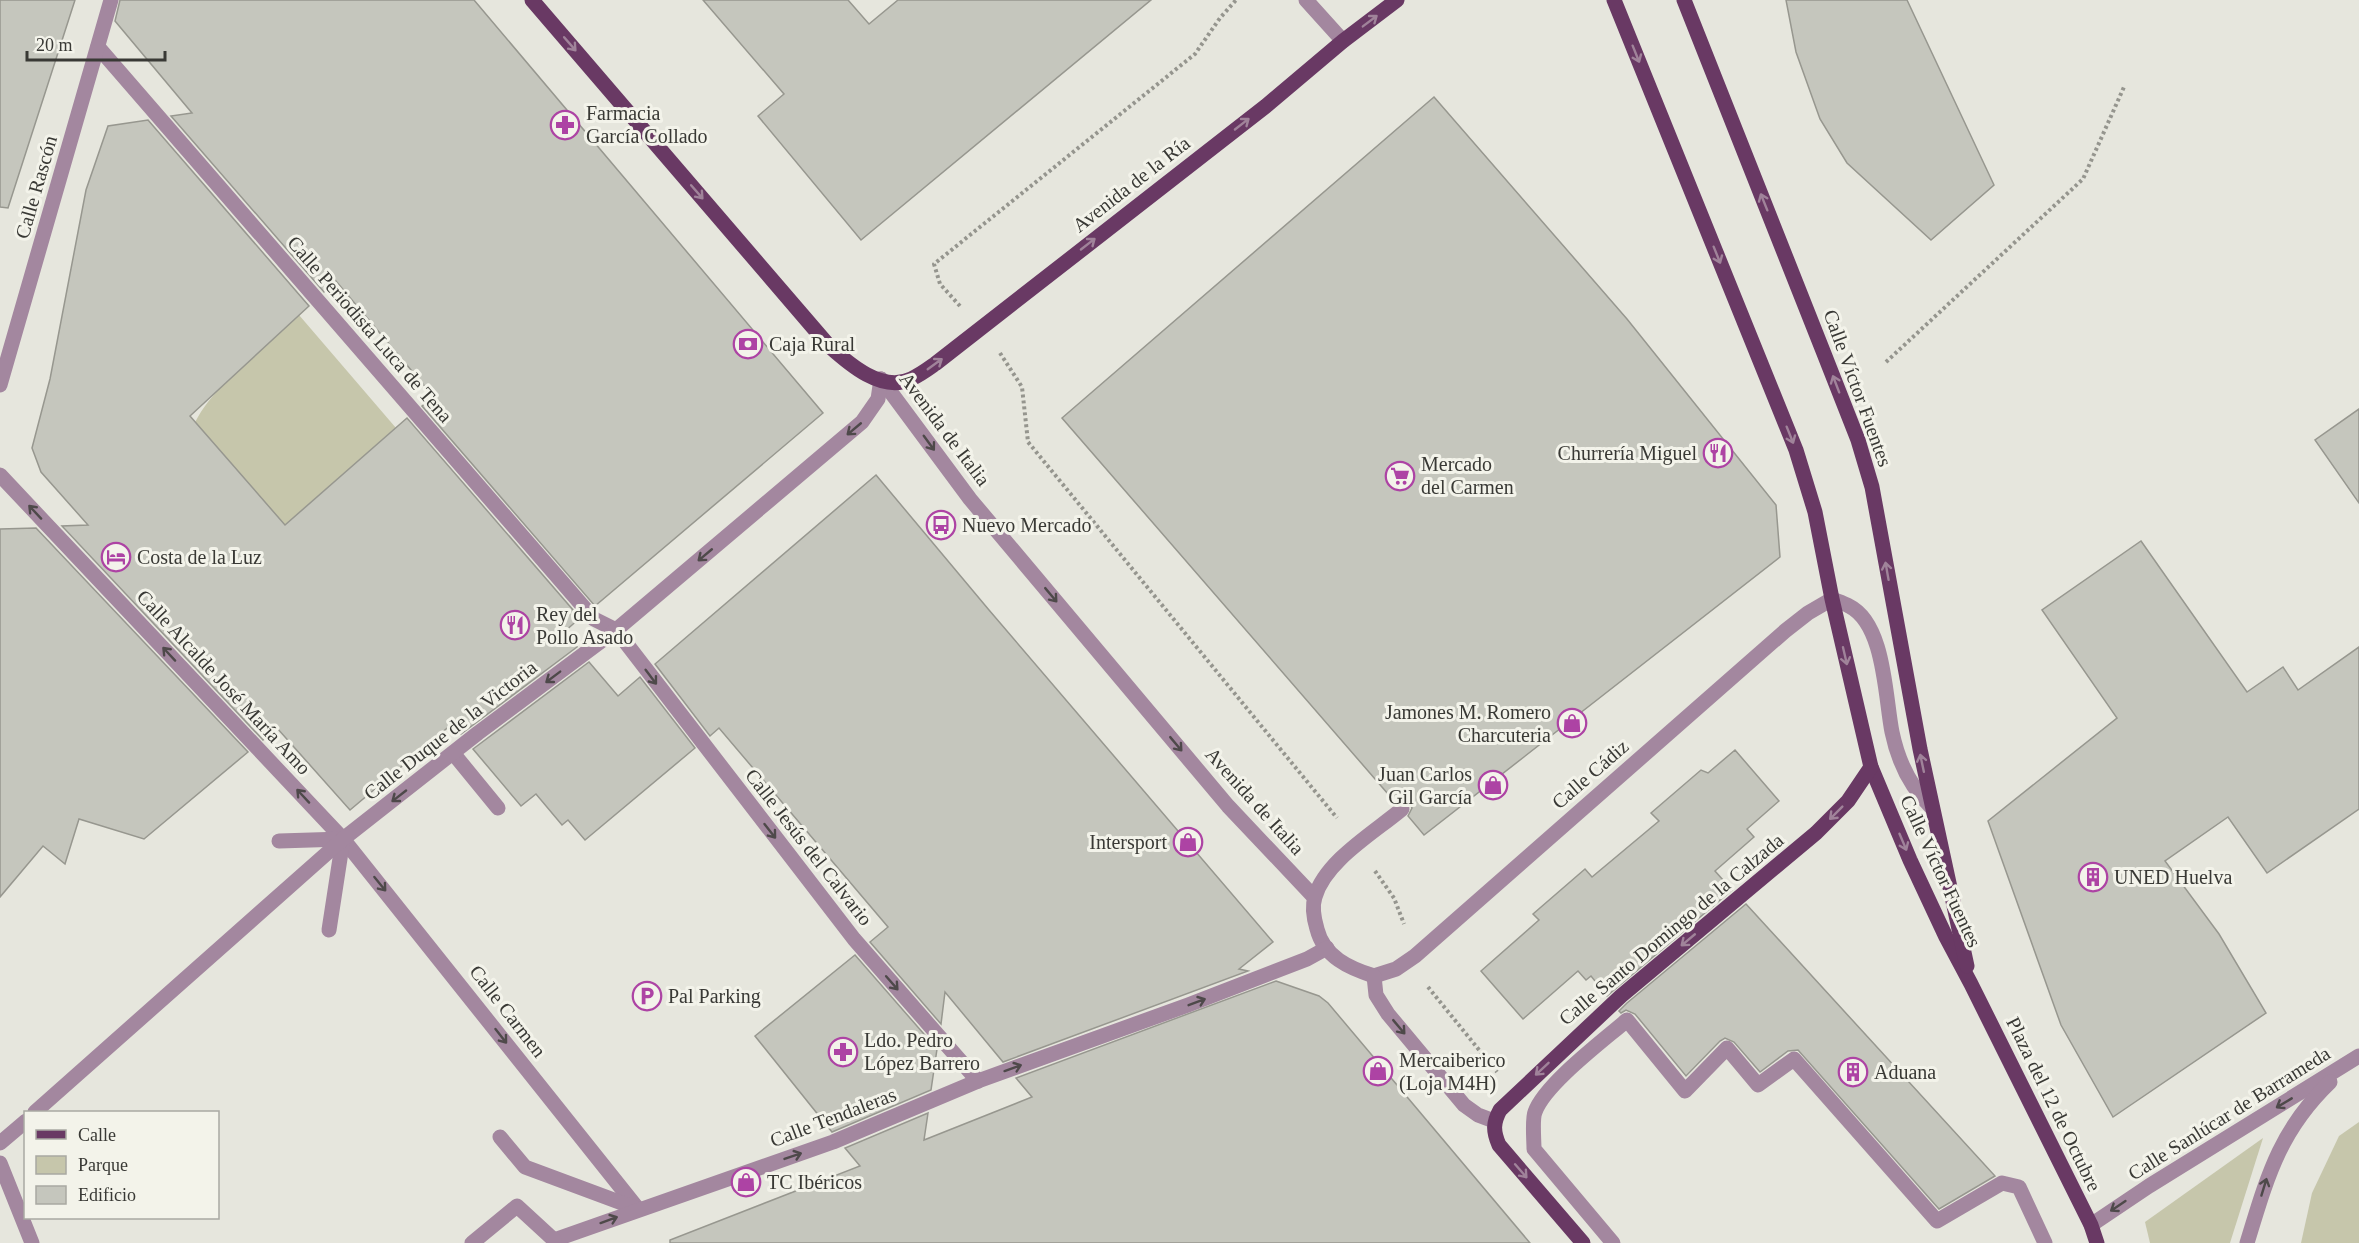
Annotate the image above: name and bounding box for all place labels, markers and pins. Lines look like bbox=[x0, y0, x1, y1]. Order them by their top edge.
place label: Farmacia García Collado bbox=[586, 102, 708, 147]
pharmacy icon: Farmacia García Collado bbox=[549, 109, 581, 141]
bank icon: Caja Rural bbox=[732, 328, 764, 360]
place label: Caja Rural bbox=[769, 333, 856, 356]
restaurant icon: Churrería Miguel bbox=[1702, 437, 1734, 469]
place label: Churrería Miguel bbox=[1558, 442, 1697, 465]
place label: Mercado del Carmen bbox=[1421, 453, 1514, 498]
supermarket icon: Mercado del Carmen bbox=[1384, 460, 1416, 492]
bus stop icon: Nuevo Mercado bbox=[925, 509, 957, 541]
place label: Nuevo Mercado bbox=[962, 514, 1091, 536]
hotel icon: Costa de la Luz bbox=[100, 541, 132, 573]
place label: Costa de la Luz bbox=[137, 546, 262, 568]
place label: Rey del Pollo Asado bbox=[536, 603, 633, 648]
restaurant icon: Rey del Pollo Asado bbox=[499, 609, 531, 641]
place label: Jamones M. Romero Charcuteria bbox=[1385, 701, 1551, 746]
shop icon: Jamones M. Romero Charcuteria bbox=[1556, 707, 1588, 739]
place label: Juan Carlos Gil García bbox=[1378, 763, 1472, 808]
shop icon: Juan Carlos Gil García bbox=[1477, 769, 1509, 801]
shop icon: Intersport bbox=[1172, 826, 1204, 858]
place label: Intersport bbox=[1089, 831, 1167, 854]
building icon: UNED Huelva bbox=[2077, 861, 2109, 893]
place label: UNED Huelva bbox=[2114, 866, 2232, 888]
parking icon: Pal Parking bbox=[631, 980, 663, 1012]
place label: Pal Parking bbox=[668, 985, 761, 1008]
place label: Ldo. Pedro López Barrero bbox=[864, 1029, 980, 1075]
pharmacy icon: Ldo. Pedro López Barrero bbox=[827, 1036, 859, 1068]
place label: Mercaiberico (Loja M4H) bbox=[1399, 1049, 1506, 1095]
shop icon: Mercaiberico (Loja M4H) bbox=[1362, 1055, 1394, 1087]
building icon: Aduana bbox=[1837, 1056, 1869, 1088]
place label: Aduana bbox=[1874, 1061, 1936, 1083]
shop icon: TC Ibéricos bbox=[730, 1166, 762, 1198]
place label: TC Ibéricos bbox=[767, 1171, 862, 1193]

